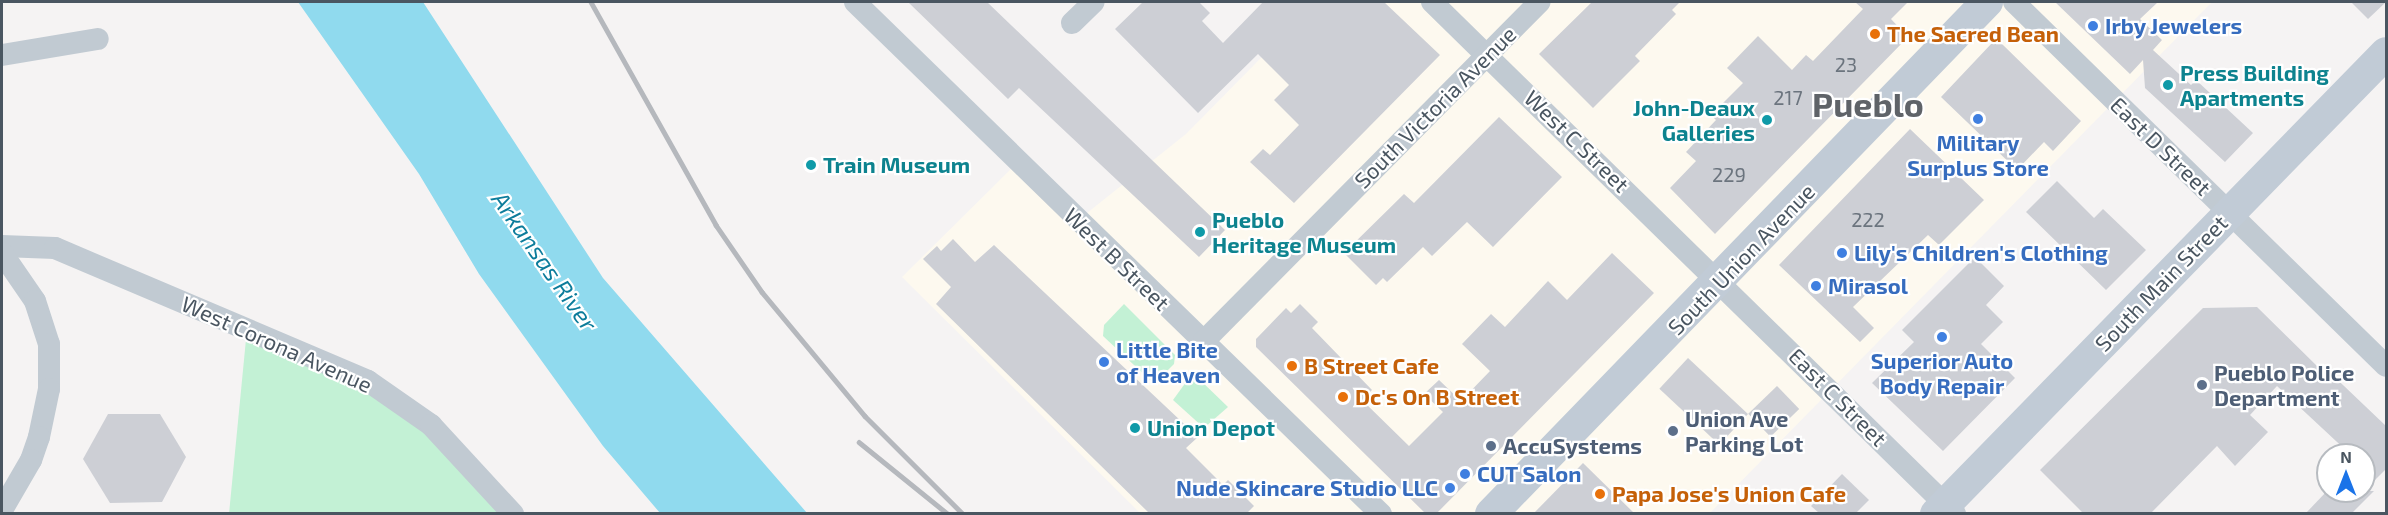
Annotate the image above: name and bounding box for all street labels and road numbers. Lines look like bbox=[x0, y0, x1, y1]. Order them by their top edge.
street label: South Victoria Avenue bbox=[1348, 20, 1522, 194]
street label: West C Street bbox=[1519, 85, 1635, 197]
street label: East D Street bbox=[2105, 92, 2217, 200]
street label: South Union Avenue bbox=[1662, 178, 1820, 340]
street label: West B Street bbox=[1059, 202, 1175, 316]
street label: South Main Street bbox=[2089, 209, 2233, 357]
street label: West Corona Avenue bbox=[177, 290, 377, 398]
street label: East C Street bbox=[1784, 343, 1892, 451]

